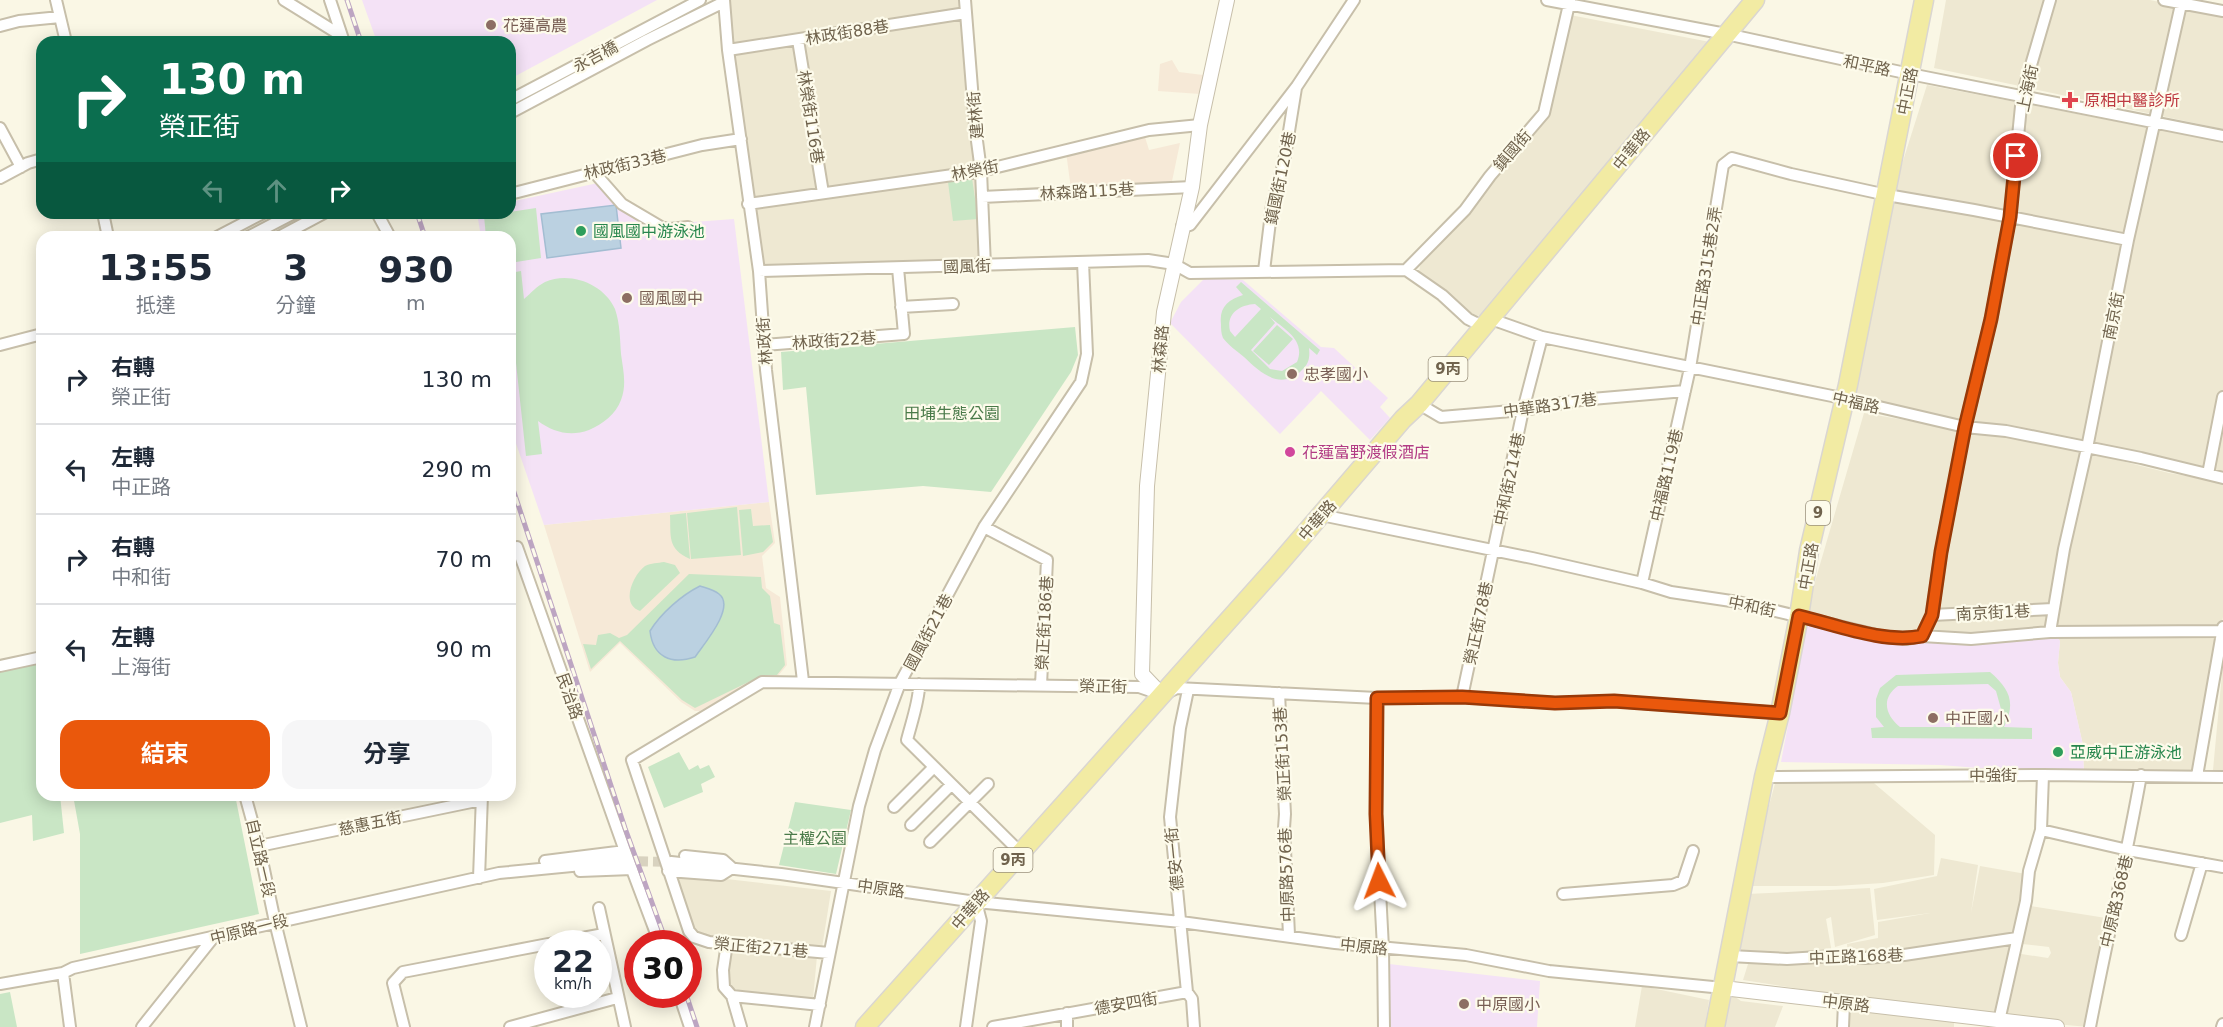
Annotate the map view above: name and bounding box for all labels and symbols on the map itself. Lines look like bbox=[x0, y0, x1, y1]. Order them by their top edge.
place label: 花蓮高農 bbox=[503, 16, 567, 35]
street label: 林政街88巷 bbox=[804, 17, 890, 48]
marker: 花蓮高農 bbox=[484, 18, 498, 32]
street label: 永吉橋 bbox=[570, 37, 621, 76]
street label: 和平路 bbox=[1841, 51, 1892, 80]
street label: 上海街 bbox=[2013, 63, 2042, 114]
street label: 中正路 bbox=[1894, 66, 1921, 116]
street label: 林榮街116巷 bbox=[794, 69, 827, 165]
street label: 建林街 bbox=[964, 90, 987, 140]
marker: 原相中醫診所 bbox=[2061, 91, 2079, 109]
place label: 原相中醫診所 bbox=[2084, 91, 2180, 110]
street label: 中華路 bbox=[1609, 125, 1654, 174]
street label: 鎮國街 bbox=[1489, 126, 1535, 175]
street label: 鎮國街120巷 bbox=[1261, 130, 1300, 226]
pin bbox=[1990, 130, 2041, 181]
street label: 林政街33巷 bbox=[582, 146, 668, 183]
street label: 林榮街 bbox=[950, 157, 1000, 184]
street label: 林森路115巷 bbox=[1039, 180, 1135, 203]
street label: 中正路315巷2弄 bbox=[1688, 205, 1725, 327]
place label: 國風國中游泳池 bbox=[593, 222, 705, 241]
marker: 國風國中游泳池 bbox=[574, 224, 588, 238]
street label: 國風街 bbox=[943, 256, 991, 277]
place label: 國風國中 bbox=[639, 289, 703, 308]
marker: 國風國中 bbox=[620, 291, 634, 305]
street label: 南京街 bbox=[2100, 291, 2127, 341]
street label: 林政街 bbox=[753, 316, 776, 366]
street label: 林森路 bbox=[1149, 324, 1172, 374]
street label: 林政街22巷 bbox=[791, 328, 877, 353]
road number: 9丙 bbox=[1428, 357, 1468, 381]
place label: 忠孝國小 bbox=[1304, 365, 1368, 384]
marker: 忠孝國小 bbox=[1285, 367, 1299, 381]
street label: 中福路 bbox=[1830, 388, 1881, 417]
street label: 中華路317巷 bbox=[1502, 390, 1598, 421]
park label: 田埔生態公園 bbox=[904, 404, 1000, 423]
street label: 中福路119巷 bbox=[1647, 427, 1686, 523]
street label: 中和街214巷 bbox=[1490, 431, 1529, 527]
place label: 花蓮富野渡假酒店 bbox=[1302, 443, 1430, 462]
marker: 花蓮富野渡假酒店 bbox=[1283, 445, 1297, 459]
street label: 中華路 bbox=[1294, 496, 1340, 545]
road number: 9 bbox=[1806, 501, 1830, 525]
street label: 中正路 bbox=[1795, 541, 1822, 591]
street label: 榮正街186巷 bbox=[1033, 575, 1056, 671]
street label: 榮正街78巷 bbox=[1460, 580, 1497, 666]
street label: 國風街21巷 bbox=[900, 591, 957, 674]
street label: 中和街 bbox=[1726, 592, 1777, 621]
street label: 南京街1巷 bbox=[1955, 601, 2031, 624]
street label: 民治路 bbox=[553, 670, 586, 722]
street label: 榮正街 bbox=[1079, 677, 1127, 696]
street label: 榮正街153巷 bbox=[1271, 706, 1294, 802]
place label: 中正國小 bbox=[1945, 709, 2009, 728]
marker: 中正國小 bbox=[1926, 711, 1940, 725]
place label: 亞威中正游泳池 bbox=[2070, 743, 2182, 762]
marker: 亞威中正游泳池 bbox=[2051, 745, 2065, 759]
street label: 中強街 bbox=[1969, 766, 2017, 785]
street label: 慈惠五街 bbox=[337, 808, 403, 839]
street label: 自立路一段 bbox=[242, 817, 279, 899]
street label: 德安一街 bbox=[1162, 826, 1187, 892]
street label: 中原路576巷 bbox=[1275, 827, 1298, 923]
park label: 主權公園 bbox=[783, 829, 847, 848]
road number: 9丙 bbox=[994, 848, 1032, 872]
position arrow bbox=[1347, 849, 1411, 913]
street label: 中原路368巷 bbox=[2097, 853, 2136, 949]
street label: 中原路 bbox=[856, 876, 906, 901]
street label: 中華路 bbox=[947, 885, 993, 934]
street label: 中原路一段 bbox=[208, 911, 290, 948]
speed limit sign: 30 bbox=[624, 930, 702, 1008]
street label: 榮正街271巷 bbox=[713, 934, 809, 961]
street label: 中原路 bbox=[1339, 935, 1389, 958]
street label: 中正路168巷 bbox=[1808, 945, 1904, 968]
street label: 德安四街 bbox=[1093, 989, 1159, 1018]
street label: 中原路 bbox=[1821, 991, 1871, 1016]
place label: 中原國小 bbox=[1476, 995, 1540, 1014]
marker: 中原國小 bbox=[1457, 997, 1471, 1011]

